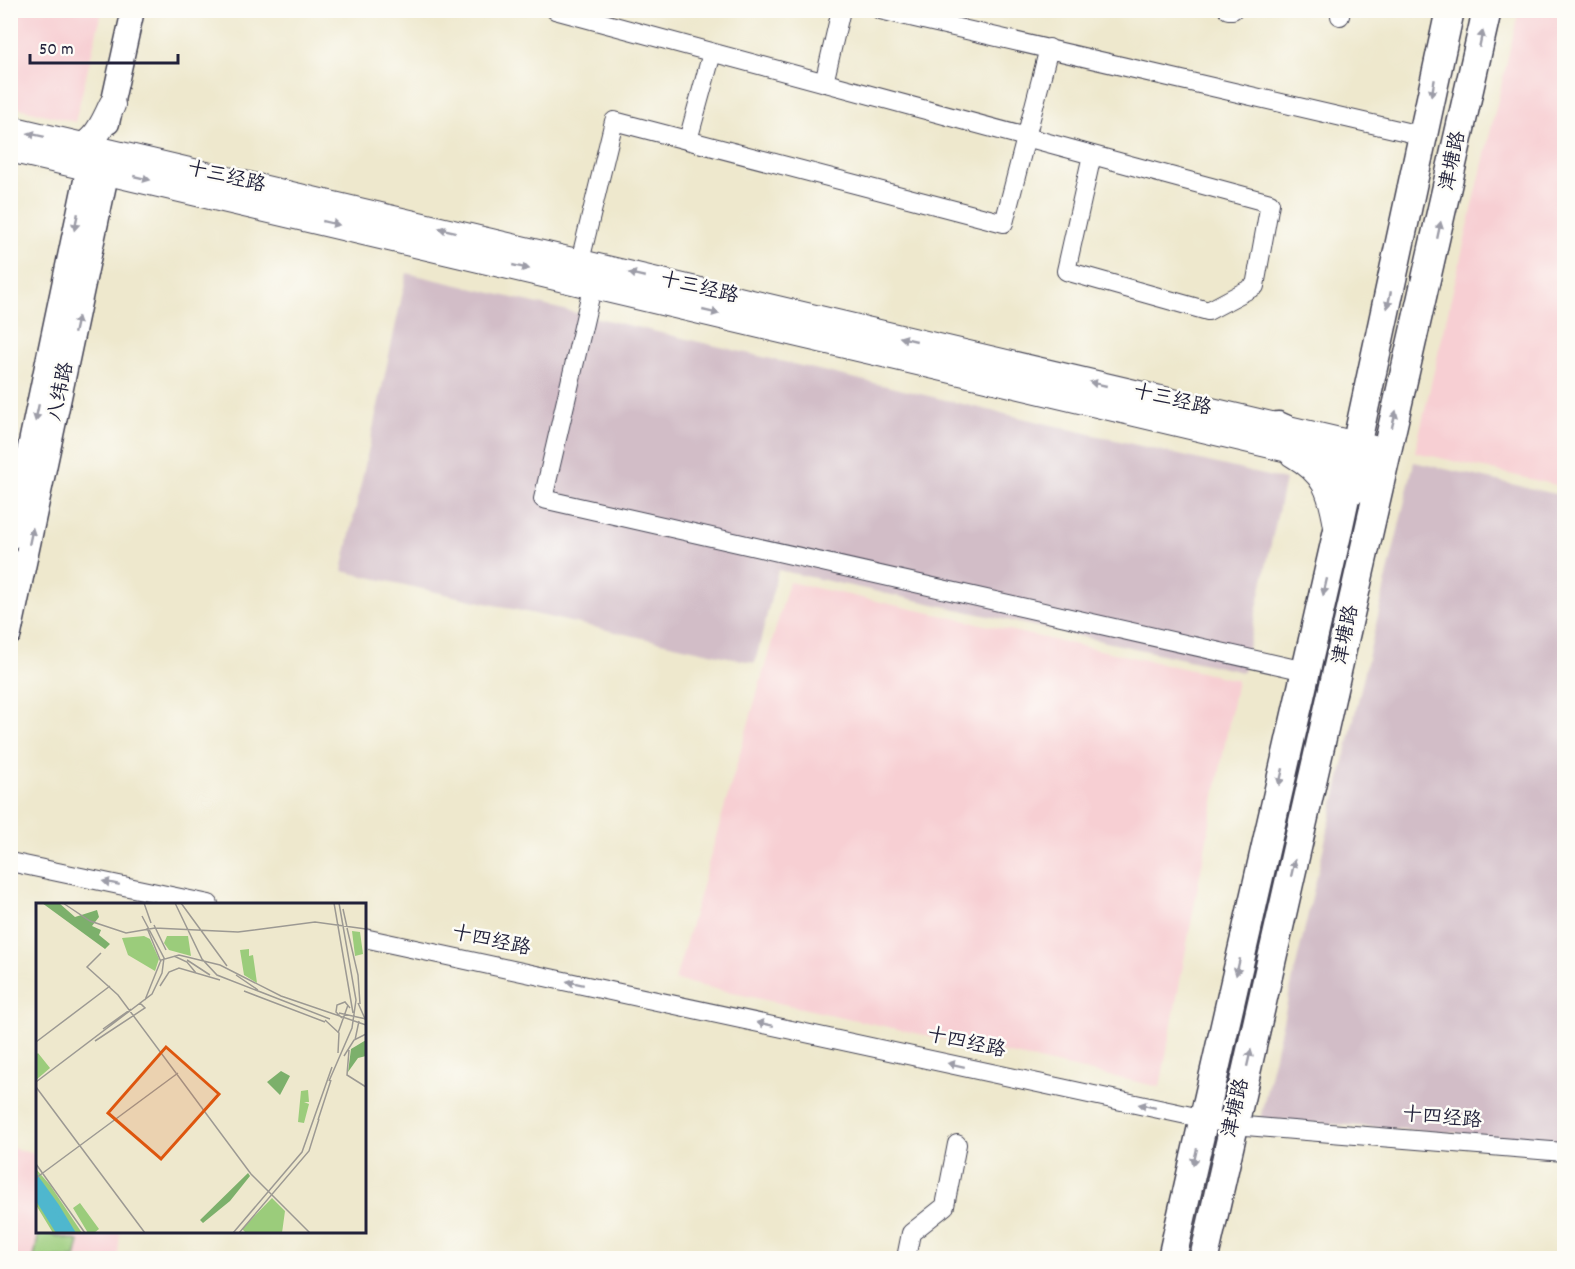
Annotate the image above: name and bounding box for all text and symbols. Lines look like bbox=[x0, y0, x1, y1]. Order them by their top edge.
scale bar bbox=[30, 27, 178, 65]
one-way arrow bbox=[1476, 30, 1486, 48]
text: 50 m bbox=[39, 38, 74, 63]
one-way arrow bbox=[1428, 79, 1437, 98]
street label: 津塘路 bbox=[1434, 128, 1474, 193]
one-way arrow bbox=[26, 130, 45, 139]
street label: 十三经路 bbox=[184, 155, 269, 201]
one-way arrow bbox=[132, 174, 151, 183]
one-way arrow bbox=[71, 213, 80, 232]
one-way arrow bbox=[322, 218, 341, 228]
one-way arrow bbox=[1435, 220, 1444, 239]
one-way arrow bbox=[438, 225, 456, 235]
one-way arrow bbox=[512, 263, 531, 272]
street label: 十三经路 bbox=[657, 266, 742, 312]
one-way arrow bbox=[628, 269, 646, 279]
one-way arrow bbox=[1383, 290, 1393, 309]
one-way arrow bbox=[702, 307, 720, 317]
one-way arrow bbox=[72, 315, 81, 334]
one-way arrow bbox=[899, 334, 918, 343]
street label: 八纬路 bbox=[42, 359, 82, 424]
one-way arrow bbox=[1089, 378, 1107, 388]
street label: 十三经路 bbox=[1130, 378, 1215, 424]
one-way arrow bbox=[31, 404, 41, 423]
one-way arrow bbox=[1390, 410, 1400, 429]
one-way arrow bbox=[27, 526, 36, 545]
one-way arrow bbox=[1320, 577, 1329, 596]
street label: 津塘路 bbox=[1327, 602, 1367, 667]
one-way arrow bbox=[1276, 767, 1286, 786]
one-way arrow bbox=[1289, 859, 1299, 877]
one-way arrow bbox=[101, 878, 120, 888]
inset map bbox=[36, 903, 366, 1233]
street label: 十四经路 bbox=[449, 920, 534, 964]
one-way arrow bbox=[1233, 958, 1243, 976]
one-way arrow bbox=[565, 978, 584, 987]
one-way arrow bbox=[756, 1019, 775, 1028]
street label: 十四经路 bbox=[924, 1022, 1009, 1066]
one-way arrow bbox=[1245, 1048, 1254, 1067]
one-way arrow bbox=[946, 1060, 965, 1069]
street label: 津塘路 bbox=[1217, 1075, 1258, 1140]
one-way arrow bbox=[1138, 1100, 1156, 1110]
street label: 十四经路 bbox=[1401, 1102, 1484, 1137]
one-way arrow bbox=[1190, 1148, 1199, 1167]

